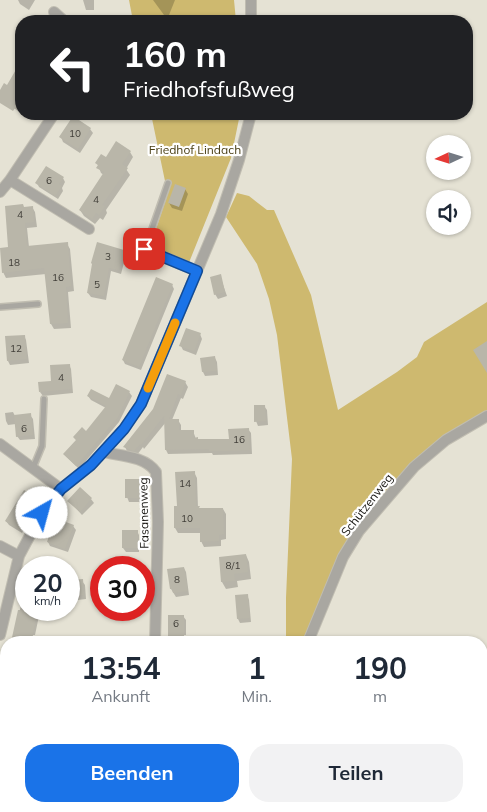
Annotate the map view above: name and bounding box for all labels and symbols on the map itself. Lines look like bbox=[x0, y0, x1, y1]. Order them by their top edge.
house number: 10 bbox=[69, 127, 81, 140]
north arrow bbox=[426, 135, 471, 180]
park label: Friedhof Lindach bbox=[149, 142, 241, 157]
house number: 6 bbox=[46, 174, 52, 187]
house number: 4 bbox=[93, 193, 99, 206]
house number: 4 bbox=[17, 208, 23, 221]
pin bbox=[123, 228, 165, 270]
house number: 3 bbox=[105, 250, 111, 263]
house number: 18 bbox=[8, 256, 20, 269]
house number: 16 bbox=[52, 271, 64, 284]
house number: 5 bbox=[94, 278, 100, 291]
house number: 12 bbox=[10, 342, 22, 355]
house number: 4 bbox=[58, 371, 64, 384]
house number: 6 bbox=[21, 422, 27, 435]
house number: 16 bbox=[233, 433, 245, 446]
street label: Schützenweg bbox=[338, 470, 396, 539]
street label: Fasanenweg bbox=[135, 477, 152, 549]
house number: 14 bbox=[179, 477, 191, 490]
position arrow bbox=[15, 486, 67, 538]
house number: 10 bbox=[181, 512, 193, 525]
speed limit sign: 30 bbox=[90, 556, 155, 621]
house number: 8/1 bbox=[226, 559, 240, 572]
house number: 8 bbox=[174, 573, 180, 586]
house number: 6 bbox=[173, 617, 179, 630]

